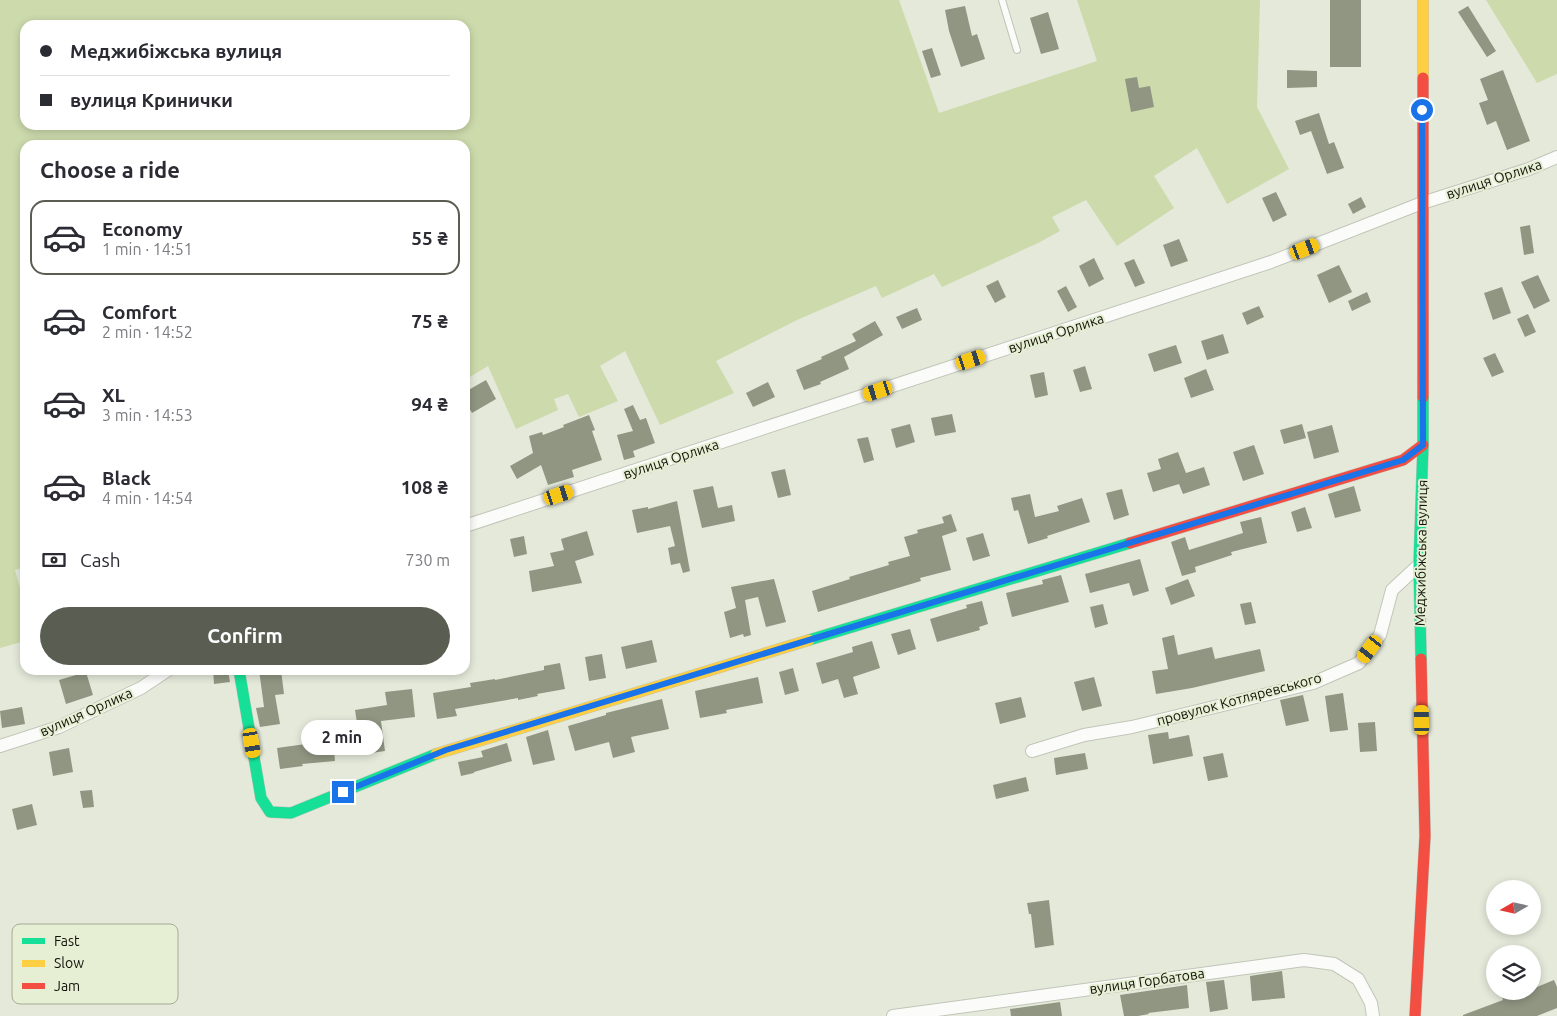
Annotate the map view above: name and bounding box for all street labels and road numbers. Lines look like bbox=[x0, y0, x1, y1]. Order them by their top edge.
street label: вулиця Орлика bbox=[1444, 156, 1544, 202]
street label: вулиця Орлика bbox=[1006, 310, 1106, 356]
street label: вулиця Орлика bbox=[621, 436, 721, 482]
street label: Меджибіжська вулиця bbox=[1412, 480, 1430, 626]
street label: провулок Котляревського bbox=[1155, 669, 1323, 729]
street label: вулиця Орлика bbox=[37, 684, 135, 740]
street label: вулиця Горбатова bbox=[1088, 965, 1206, 997]

